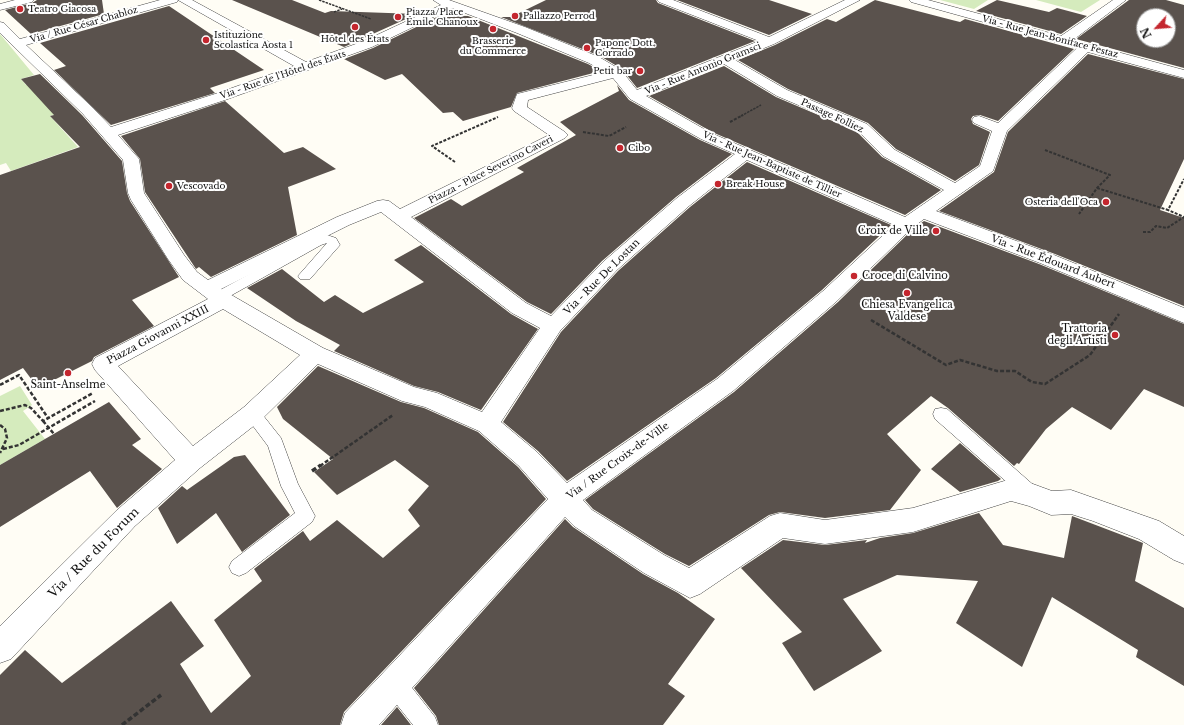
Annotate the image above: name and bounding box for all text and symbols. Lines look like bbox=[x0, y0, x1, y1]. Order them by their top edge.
marker: Teatro Giacosa bbox=[15, 4, 25, 14]
place label: Teatro Giacosa bbox=[28, 4, 96, 14]
street label: Via / Rue César Chabloz bbox=[29, 4, 139, 46]
place label: Piazza/Place Émile Chanoux bbox=[406, 7, 478, 28]
north arrow bbox=[1136, 8, 1176, 48]
marker: Pallazzo Perrod bbox=[510, 11, 520, 21]
place label: Pallazzo Perrod bbox=[523, 11, 595, 21]
marker: Piazza/Place Émile Chanoux bbox=[393, 12, 403, 22]
street label: Via - Rue Jean-Boniface Festaz bbox=[981, 14, 1119, 60]
marker: Hôtel des États bbox=[350, 22, 360, 32]
marker: Brasserie du Commerce bbox=[488, 24, 498, 34]
text: N bbox=[1138, 25, 1155, 41]
place label: Istituzione Scolastica Aosta 1 bbox=[214, 30, 293, 51]
place label: Hôtel des États bbox=[321, 34, 389, 44]
marker: Istituzione Scolastica Aosta 1 bbox=[201, 35, 211, 45]
place label: Brasserie du Commerce bbox=[460, 36, 526, 57]
place label: Papone Dott. Corrado bbox=[595, 38, 655, 59]
street label: Via - Rue Antonio Gramsci bbox=[643, 41, 763, 97]
marker: Papone Dott. Corrado bbox=[582, 43, 592, 53]
street label: Via - Rue de l'Hôtel des États bbox=[219, 48, 347, 102]
place label: Petit bar bbox=[593, 66, 632, 76]
marker: Petit bar bbox=[635, 66, 645, 76]
street label: Passage Folliez bbox=[799, 97, 865, 135]
street label: Via - Rue Jean-Baptiste de Tillier bbox=[701, 129, 843, 201]
street label: Piazza - Place Severino Caveri bbox=[427, 134, 555, 206]
marker: Cibo bbox=[615, 143, 625, 153]
place label: Cibo bbox=[628, 143, 650, 153]
marker: Break House bbox=[713, 179, 723, 189]
place label: Break House bbox=[726, 179, 785, 189]
marker: Vescovado bbox=[164, 181, 174, 191]
place label: Vescovado bbox=[177, 181, 225, 191]
place label: Osteria dell'Oca bbox=[1025, 197, 1098, 207]
marker: Osteria dell'Oca bbox=[1101, 197, 1111, 207]
place label: Croix de Ville bbox=[858, 225, 928, 237]
marker: Croix de Ville bbox=[931, 226, 941, 236]
street label: Via - Rue Édouard Aubert bbox=[989, 233, 1117, 291]
street label: Via - Rue De Lostan bbox=[562, 237, 642, 317]
place label: Croce di Calvino bbox=[862, 270, 948, 282]
marker: Croce di Calvino bbox=[849, 271, 859, 281]
marker: Chiesa Evangelica Valdese bbox=[902, 288, 912, 298]
place label: Chiesa Evangelica Valdese bbox=[861, 299, 953, 322]
street label: Piazza Giovanni XXIII bbox=[105, 303, 211, 367]
place label: Trattoria degli Artisti bbox=[1048, 323, 1107, 346]
marker: Trattoria degli Artisti bbox=[1110, 330, 1120, 340]
marker: Saint-Anselme bbox=[63, 368, 73, 378]
place label: Saint-Anselme bbox=[30, 379, 106, 391]
street label: Via / Rue Croix-de-Ville bbox=[565, 420, 671, 502]
street label: Via / Rue du Forum bbox=[46, 505, 142, 601]

